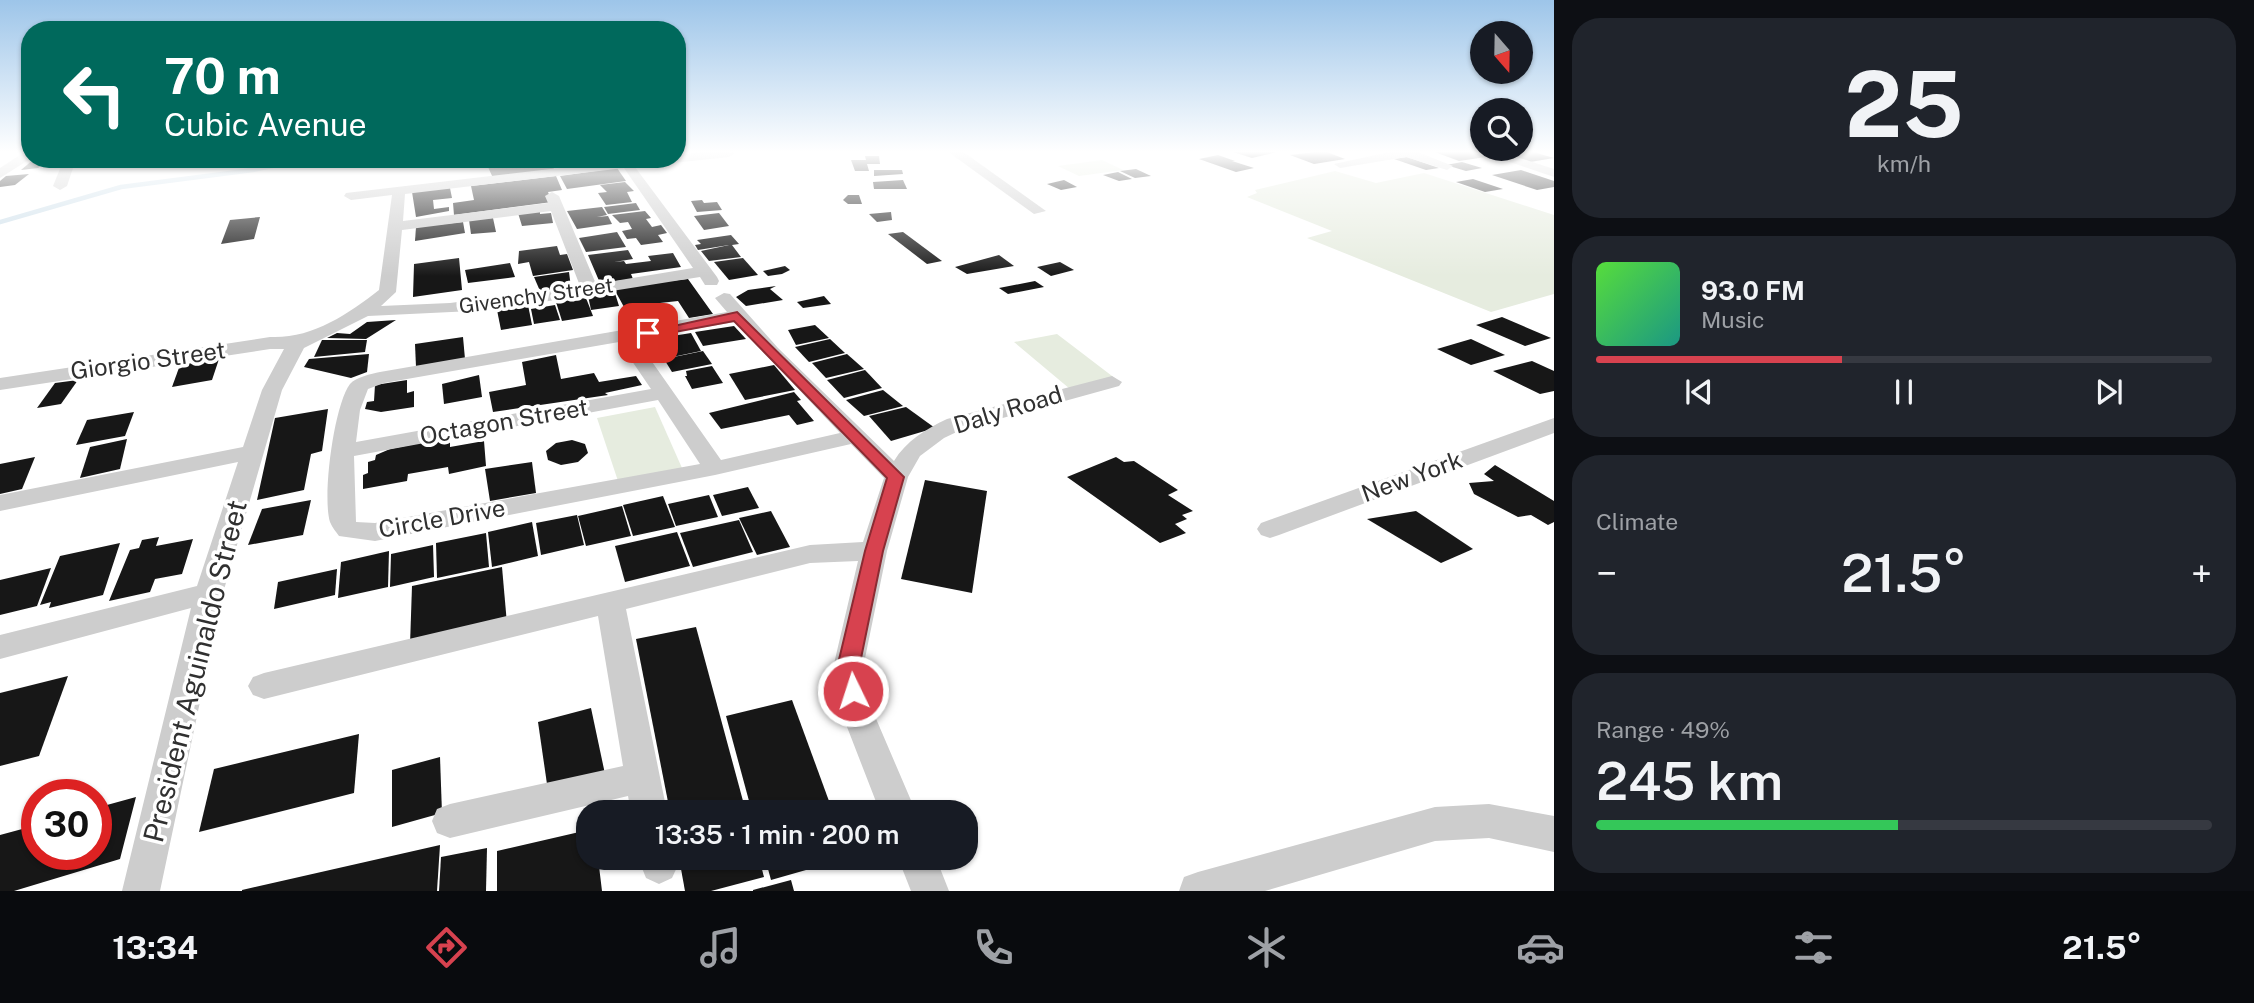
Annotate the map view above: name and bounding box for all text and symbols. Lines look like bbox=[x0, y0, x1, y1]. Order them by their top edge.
north arrow bbox=[1470, 21, 1533, 84]
map controls bbox=[1470, 21, 1533, 161]
text: 70 m bbox=[164, 47, 281, 105]
icon: left bbox=[49, 49, 140, 140]
text: 25 bbox=[1844, 51, 1964, 157]
button: search bbox=[1470, 98, 1533, 161]
text: Cubic Avenue bbox=[164, 106, 367, 143]
text: km/h bbox=[1877, 150, 1931, 177]
street label: Givenchy Street bbox=[457, 272, 615, 319]
text: 93.0 FM bbox=[1701, 275, 1805, 306]
pin bbox=[618, 303, 678, 363]
text: Music bbox=[1701, 306, 1765, 333]
icon: arrive bbox=[629, 314, 667, 352]
street label: Giorgio Street bbox=[69, 335, 227, 385]
icon: previous bbox=[1680, 373, 1718, 411]
icon: pause bbox=[1885, 373, 1923, 411]
icon: next bbox=[2090, 373, 2128, 411]
street label: Daly Road bbox=[950, 379, 1065, 439]
street label: Octagon Street bbox=[418, 392, 590, 450]
street label: New York bbox=[1357, 445, 1466, 507]
street label: Circle Drive bbox=[376, 493, 507, 543]
street label: President Aguinaldo Street bbox=[136, 496, 253, 845]
text: Climate bbox=[1596, 508, 1678, 535]
text: 21.5° bbox=[1841, 543, 1967, 604]
text: − bbox=[1596, 551, 1617, 596]
text: + bbox=[2191, 551, 2212, 596]
position arrow bbox=[816, 654, 890, 728]
text: Range · 49% bbox=[1596, 716, 1730, 743]
text: 245 km bbox=[1596, 751, 1783, 812]
speed limit sign: 30 bbox=[21, 779, 112, 870]
text: 13:35 · 1 min · 200 m bbox=[655, 819, 899, 850]
icon: directions bbox=[422, 923, 471, 972]
icon: music bbox=[696, 923, 745, 972]
icon: phone bbox=[969, 923, 1018, 972]
icon: climate bbox=[1242, 923, 1291, 972]
icon: car bbox=[1516, 923, 1565, 972]
icon: filters bbox=[1789, 923, 1838, 972]
text: 13:34 bbox=[112, 929, 198, 966]
text: 21.5° bbox=[2062, 929, 2142, 966]

